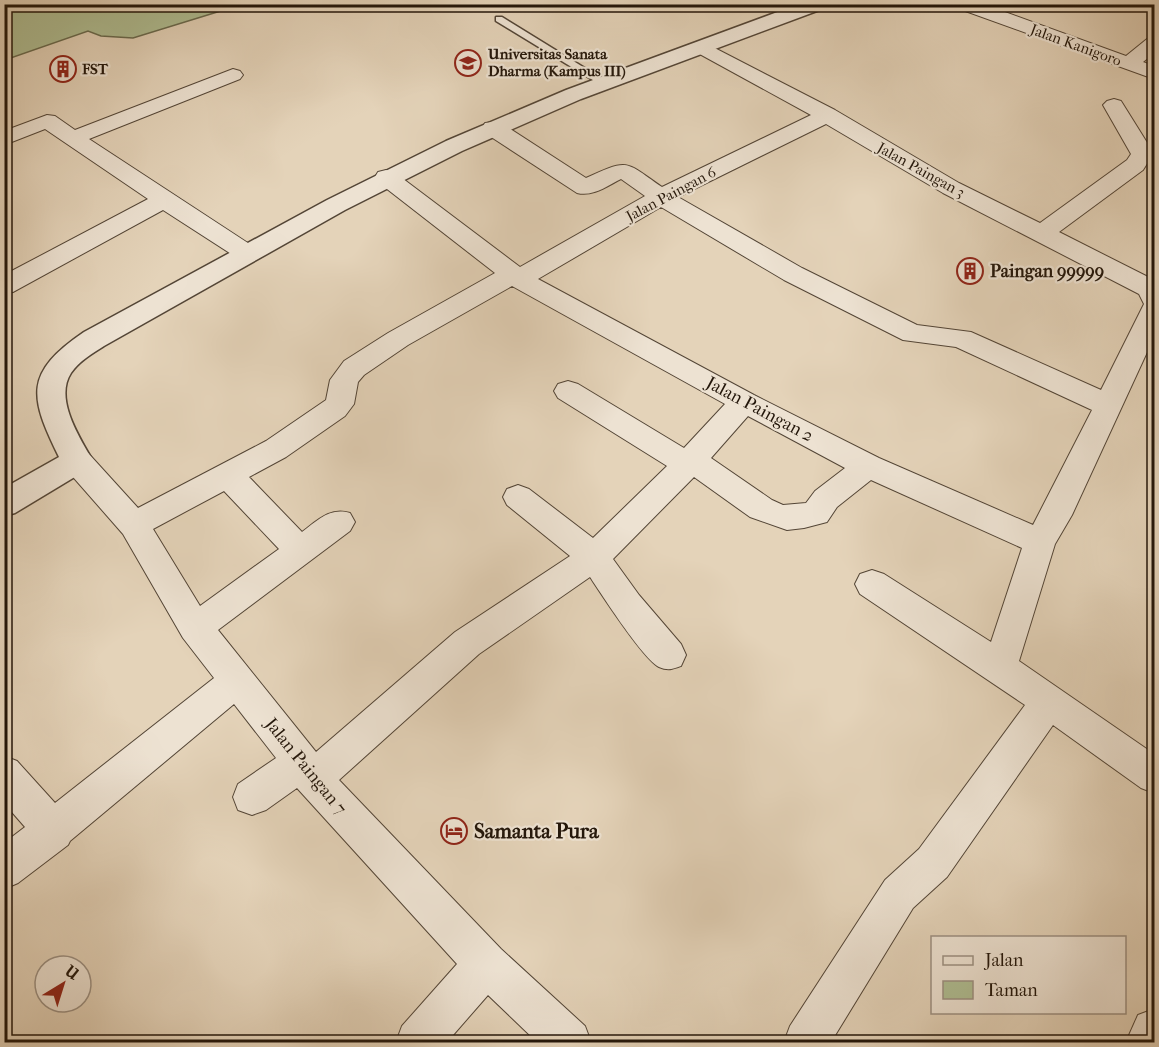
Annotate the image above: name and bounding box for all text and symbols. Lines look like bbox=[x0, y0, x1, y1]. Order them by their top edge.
street label: Jalan Kanigoro bbox=[1027, 20, 1124, 70]
place label: Universitas Sanata Dharma (Kampus III) bbox=[487, 45, 626, 80]
school or university icon: Universitas Sanata Dharma (Kampus III) bbox=[453, 48, 483, 78]
building icon: FST bbox=[48, 54, 78, 84]
place label: FST bbox=[81, 60, 109, 78]
street label: Jalan Paingan 3 bbox=[873, 138, 968, 201]
street label: Jalan Paingan 6 bbox=[622, 162, 720, 226]
building icon: Paingan 99999 bbox=[955, 256, 985, 286]
place label: Paingan 99999 bbox=[990, 261, 1104, 282]
street label: Jalan Paingan 2 bbox=[701, 371, 817, 447]
street label: Jalan Paingan 7 bbox=[259, 712, 351, 819]
hotel icon: Samanta Pura bbox=[439, 816, 469, 846]
place label: Samanta Pura bbox=[474, 819, 600, 843]
legend bbox=[931, 936, 1126, 1014]
text: Jalan bbox=[983, 950, 1024, 971]
north arrow bbox=[33, 954, 93, 1014]
text: U bbox=[60, 961, 83, 984]
text: Taman bbox=[985, 980, 1038, 1001]

